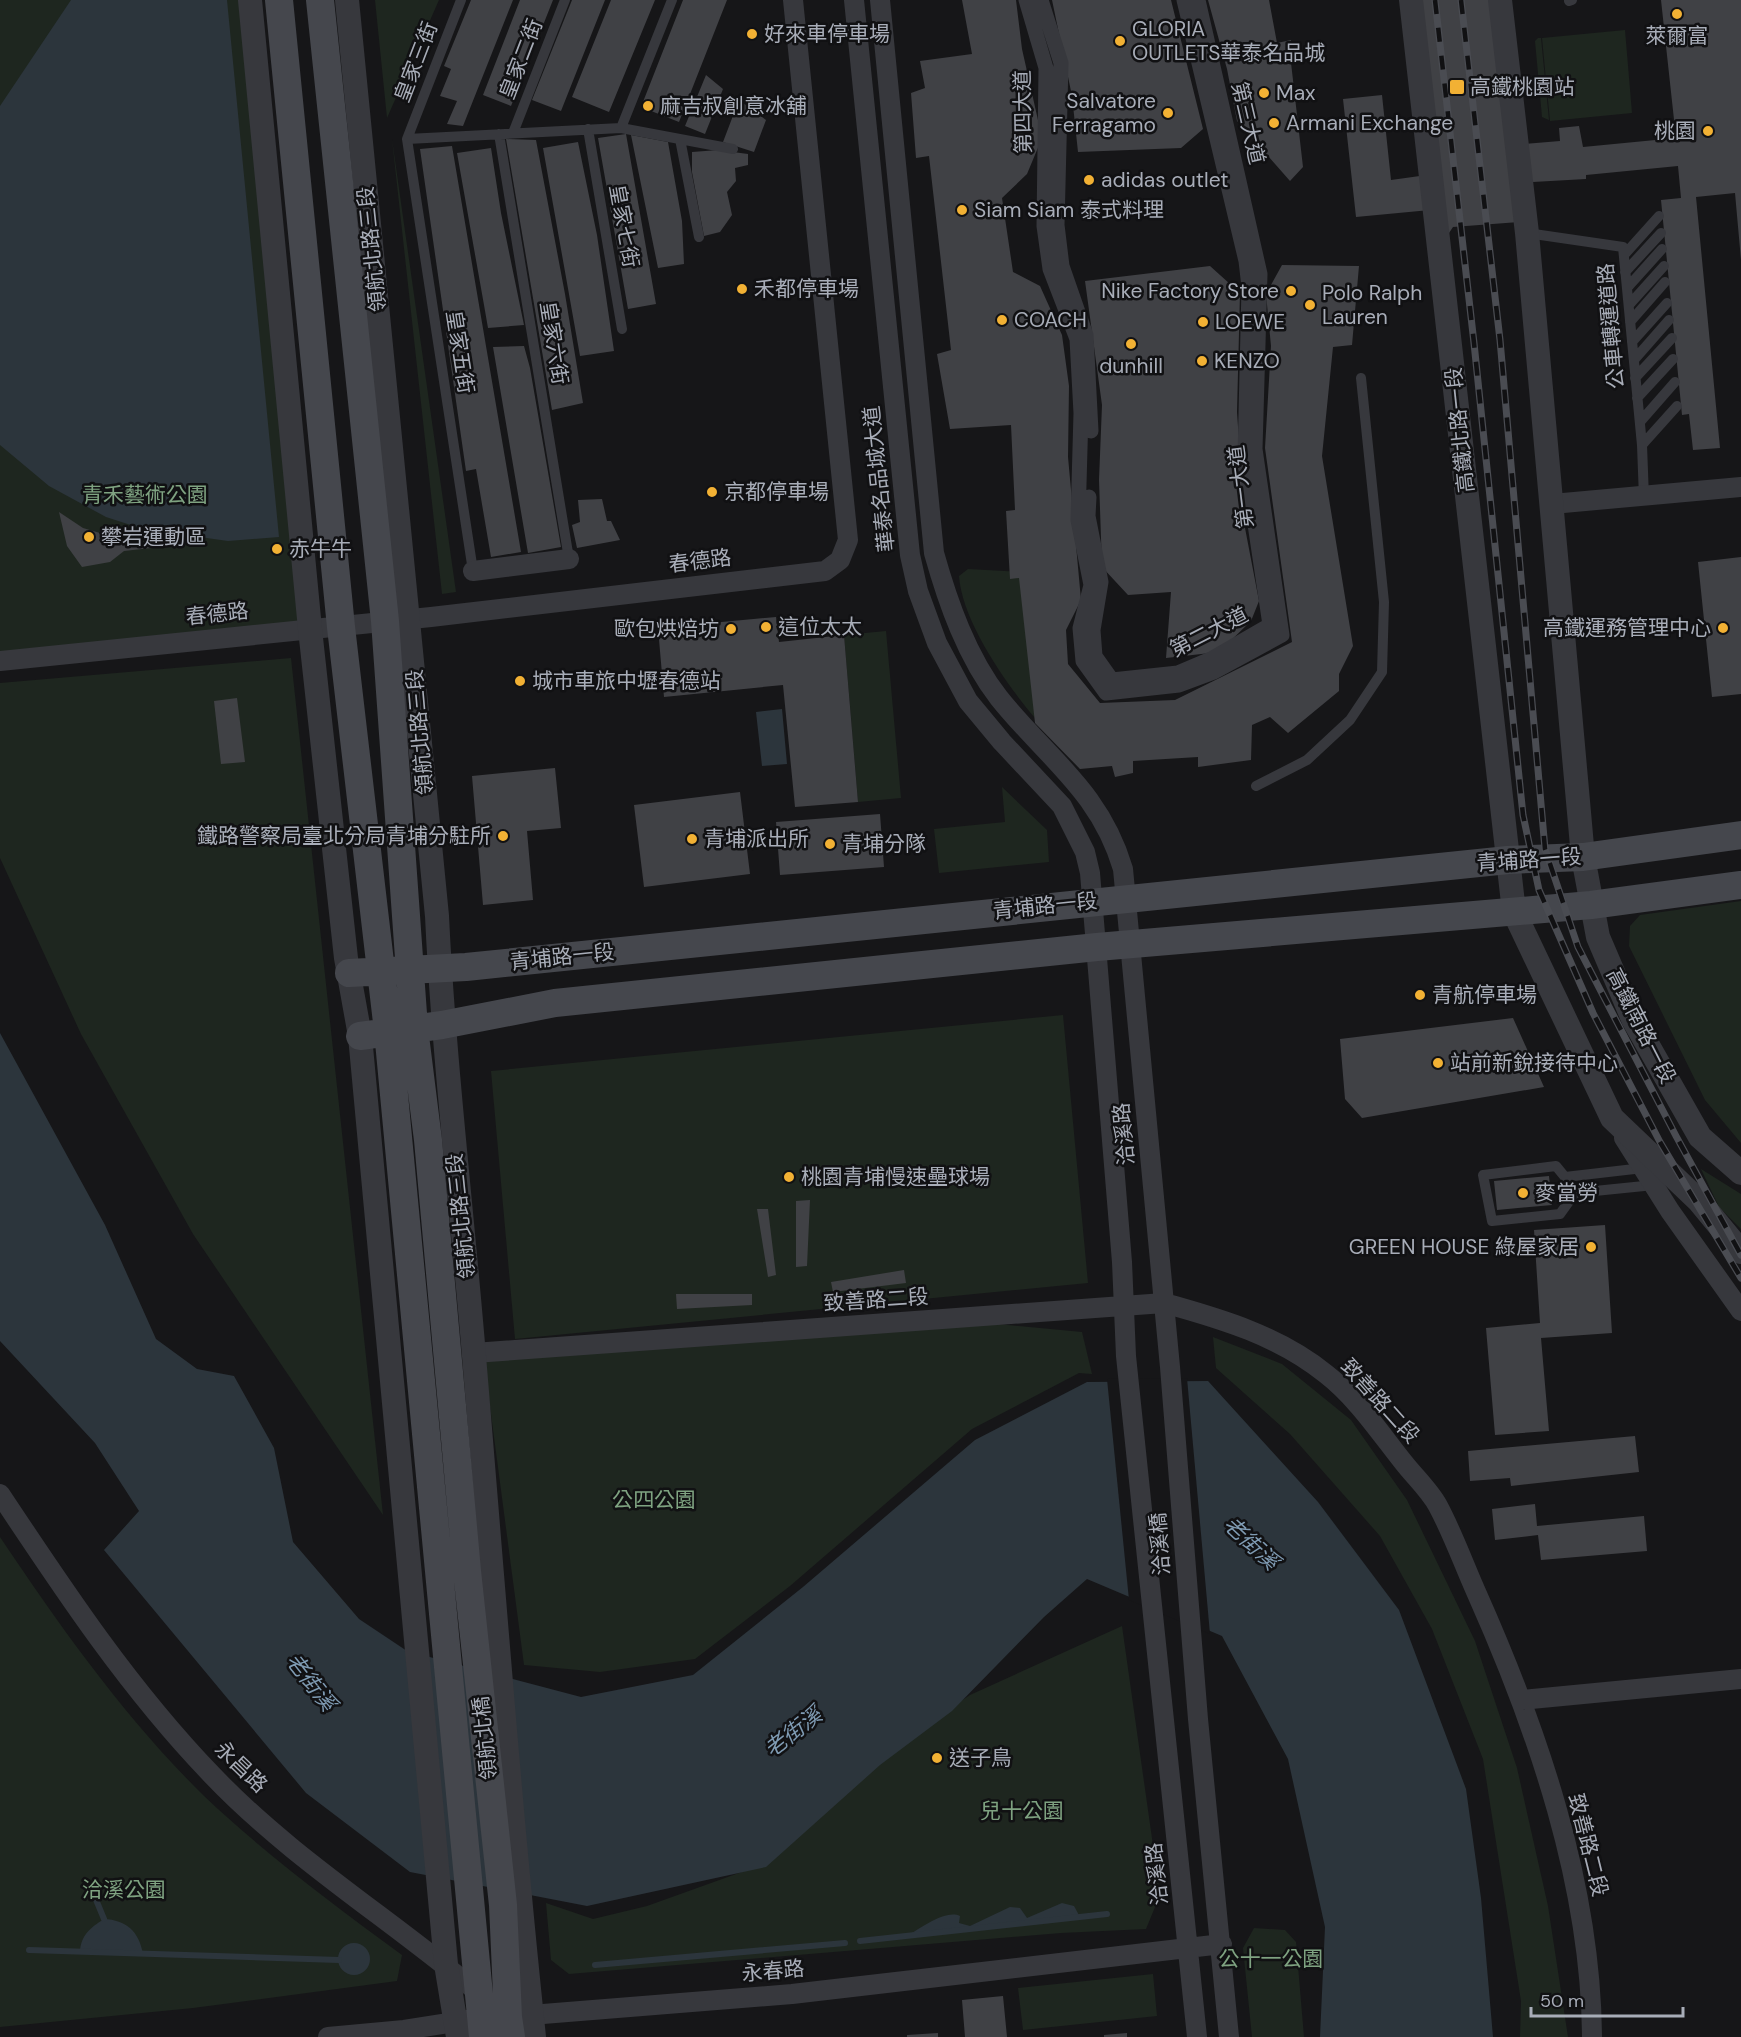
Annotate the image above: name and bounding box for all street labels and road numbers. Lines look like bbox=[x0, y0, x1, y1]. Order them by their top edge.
street label: 皇家二街 bbox=[493, 15, 549, 103]
street label: 皇家三街 bbox=[388, 18, 444, 106]
street label: 第四大道 bbox=[1008, 70, 1038, 154]
street label: 第三大道 bbox=[1225, 79, 1271, 167]
street label: 皇家七街 bbox=[603, 182, 645, 270]
street label: 領航北路三段 bbox=[351, 185, 393, 313]
street label: 公車轉運道路 bbox=[1592, 262, 1630, 390]
street label: 皇家六街 bbox=[534, 299, 574, 387]
street label: 皇家五街 bbox=[440, 308, 480, 396]
street label: 高鐵北路一段 bbox=[1439, 366, 1481, 494]
street label: 華泰名品城大道 bbox=[857, 404, 901, 554]
street label: 第一大道 bbox=[1222, 444, 1260, 530]
street label: 春德路 bbox=[667, 543, 733, 579]
street label: 春德路 bbox=[184, 597, 250, 631]
street label: 第二大道 bbox=[1165, 600, 1253, 664]
street label: 領航北路三段 bbox=[401, 668, 439, 796]
street label: 青埔路一段 bbox=[1476, 842, 1582, 878]
street label: 青埔路一段 bbox=[991, 887, 1099, 925]
street label: 青埔路一段 bbox=[508, 938, 616, 976]
street label: 高鐵南路一段 bbox=[1600, 964, 1682, 1088]
street label: 洽溪路 bbox=[1107, 1101, 1141, 1167]
street label: 領航北路三段 bbox=[440, 1152, 482, 1280]
street label: 致善路二段 bbox=[823, 1282, 929, 1318]
street label: 致善路二段 bbox=[1334, 1353, 1426, 1449]
street label: 洽溪橋 bbox=[1144, 1512, 1176, 1576]
street label: 領航北橋 bbox=[467, 1695, 503, 1781]
street label: 永昌路 bbox=[209, 1735, 273, 1799]
street label: 致善路二段 bbox=[1562, 1791, 1614, 1899]
street label: 洽溪路 bbox=[1140, 1841, 1174, 1907]
street label: 永春路 bbox=[740, 1954, 806, 1988]

